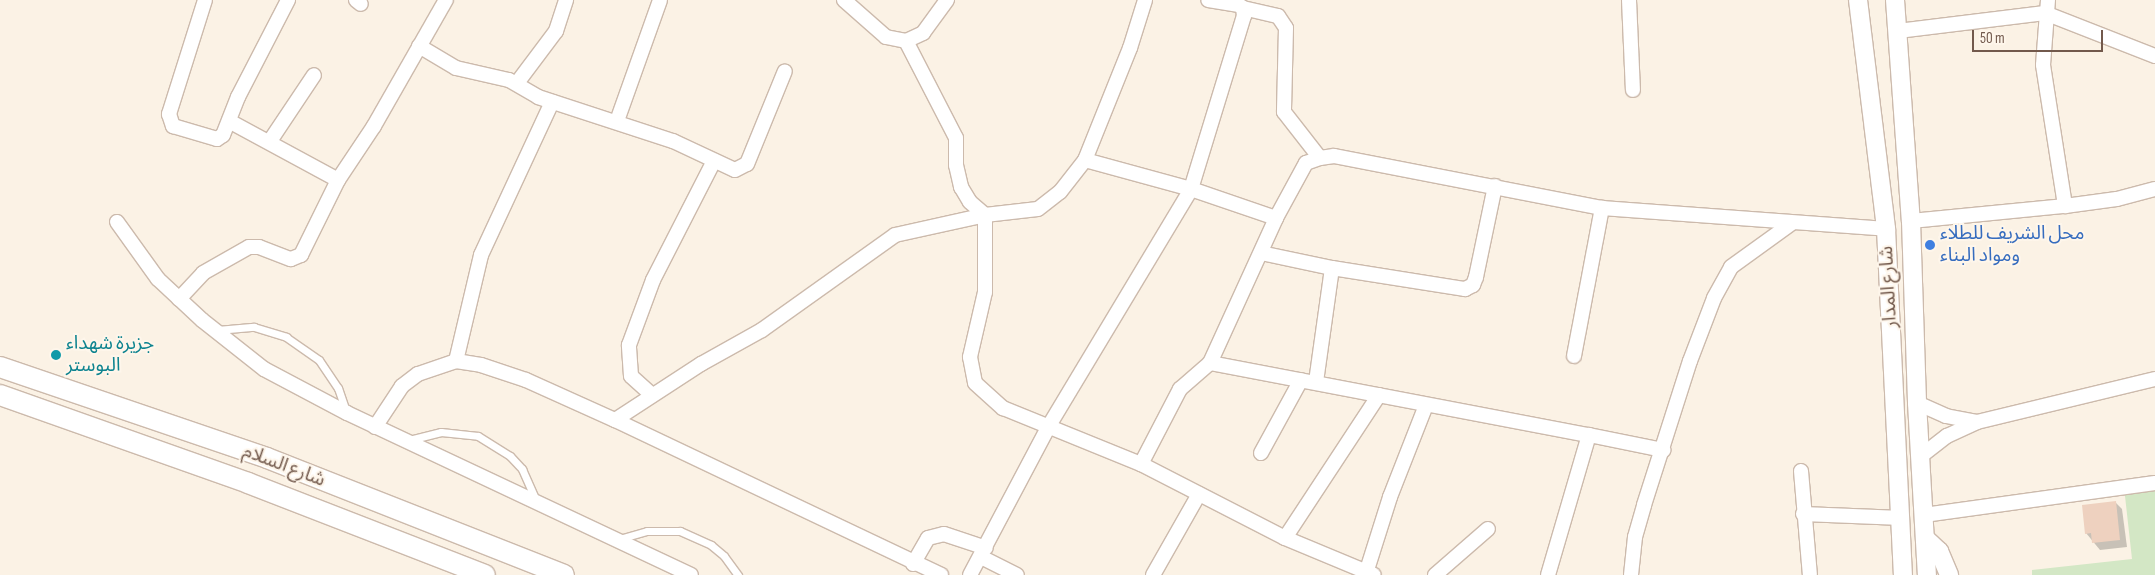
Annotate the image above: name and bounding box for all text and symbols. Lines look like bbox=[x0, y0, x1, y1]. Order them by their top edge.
scale bar bbox=[1975, 20, 2106, 52]
text: 50 m bbox=[1980, 29, 2005, 48]
place label: محل الشريف للطلاء ومواد البناء bbox=[1940, 223, 2084, 267]
marker: محل الشريف للطلاء ومواد البناء bbox=[1924, 239, 1936, 251]
street label: شارع المدار bbox=[1875, 245, 1903, 329]
place label: جزيرة شهداﺀ البوستر bbox=[66, 333, 154, 377]
marker: جزيرة شهداﺀ البوستر bbox=[50, 349, 62, 361]
street label: شارع السلام bbox=[240, 440, 328, 492]

